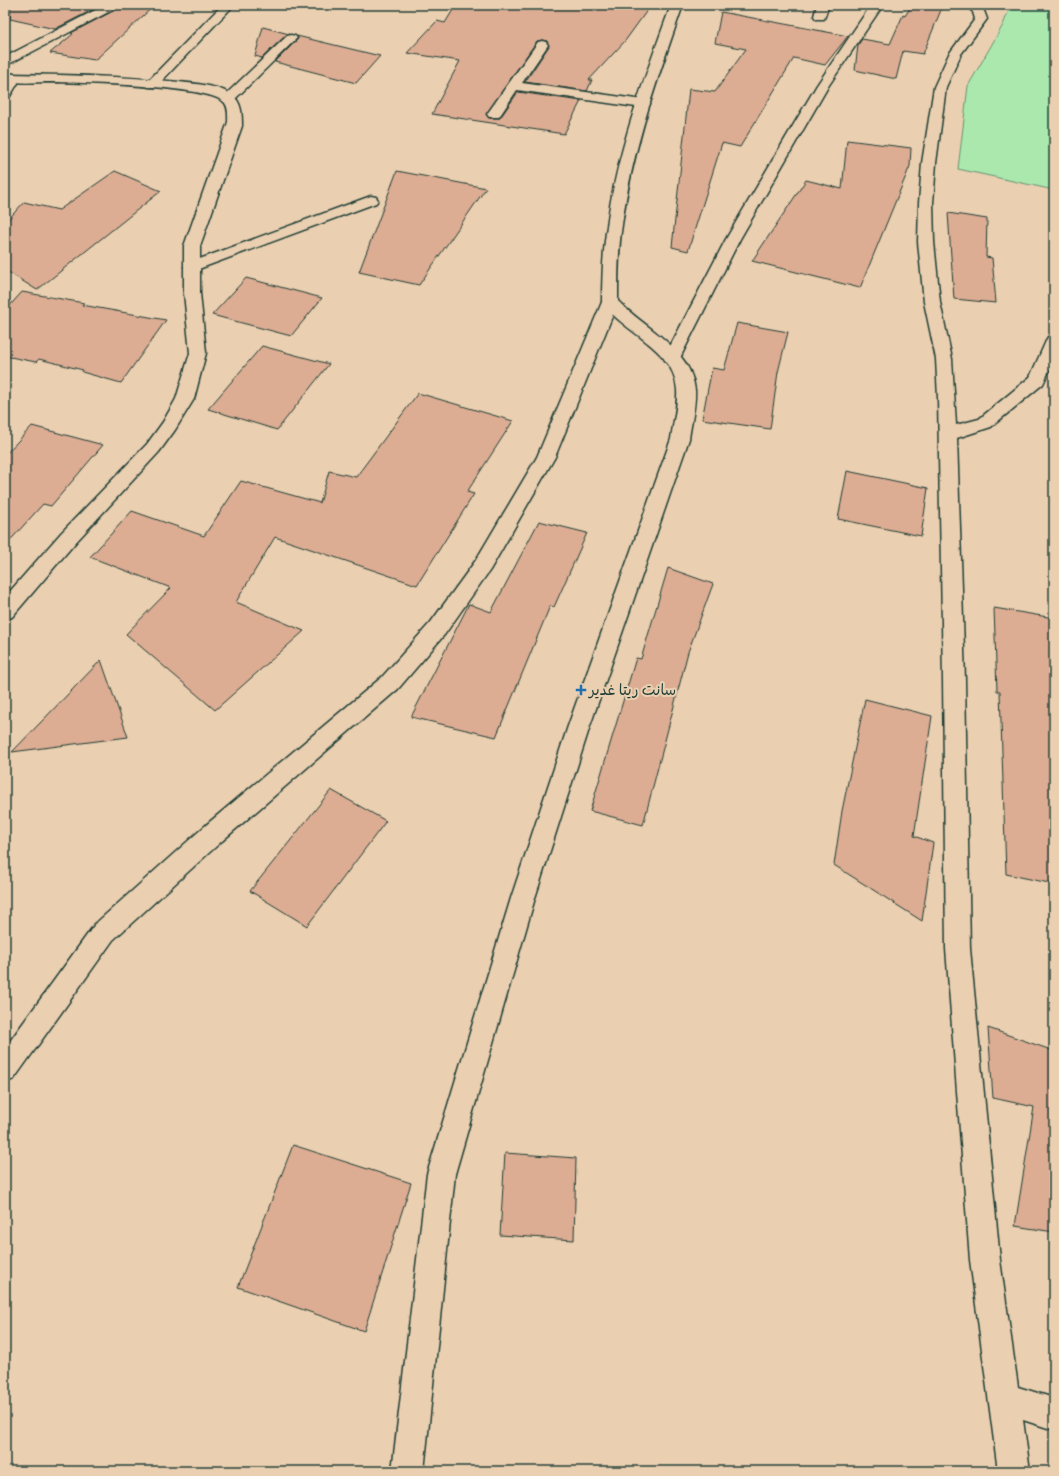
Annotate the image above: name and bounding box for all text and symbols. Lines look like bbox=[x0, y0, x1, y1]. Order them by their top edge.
place label: سانت ريتا غدير bbox=[587, 679, 676, 700]
marker: سانت ريتا غدير bbox=[576, 685, 586, 695]

